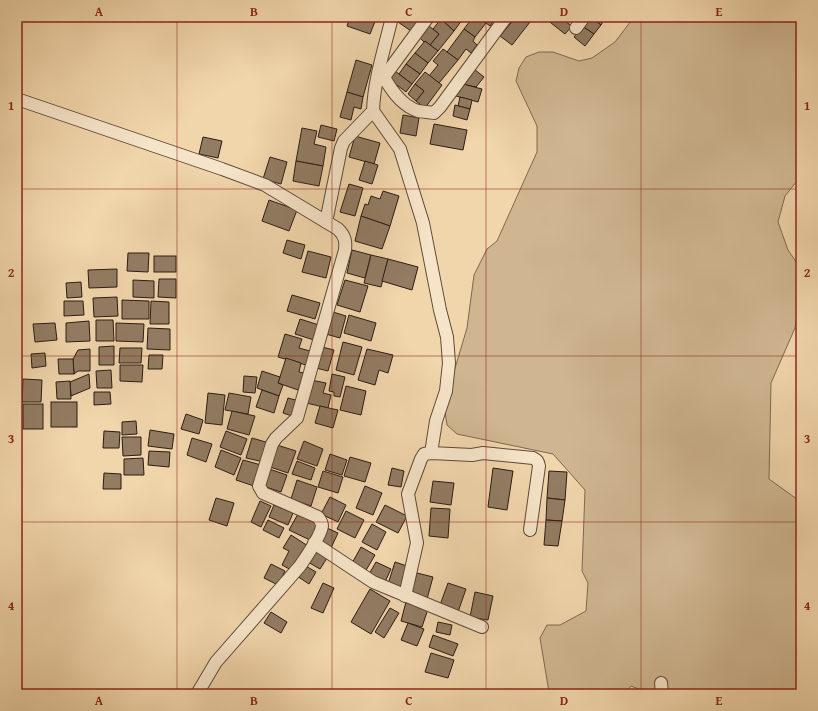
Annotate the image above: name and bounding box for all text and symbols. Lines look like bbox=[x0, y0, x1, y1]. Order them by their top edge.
text: A bbox=[95, 2, 104, 21]
text: B bbox=[250, 2, 258, 21]
text: C bbox=[405, 2, 413, 21]
text: D bbox=[560, 2, 568, 21]
text: E bbox=[716, 2, 723, 21]
text: 1 bbox=[8, 96, 14, 115]
text: 1 bbox=[804, 96, 810, 115]
text: 2 bbox=[8, 263, 15, 282]
text: 2 bbox=[804, 263, 811, 282]
text: 3 bbox=[8, 429, 14, 448]
text: 3 bbox=[804, 429, 810, 448]
text: 4 bbox=[8, 596, 15, 615]
text: 4 bbox=[804, 596, 811, 615]
text: A bbox=[95, 691, 104, 710]
text: B bbox=[250, 691, 258, 710]
text: C bbox=[405, 691, 413, 710]
text: D bbox=[560, 691, 568, 710]
text: E bbox=[716, 691, 723, 710]

